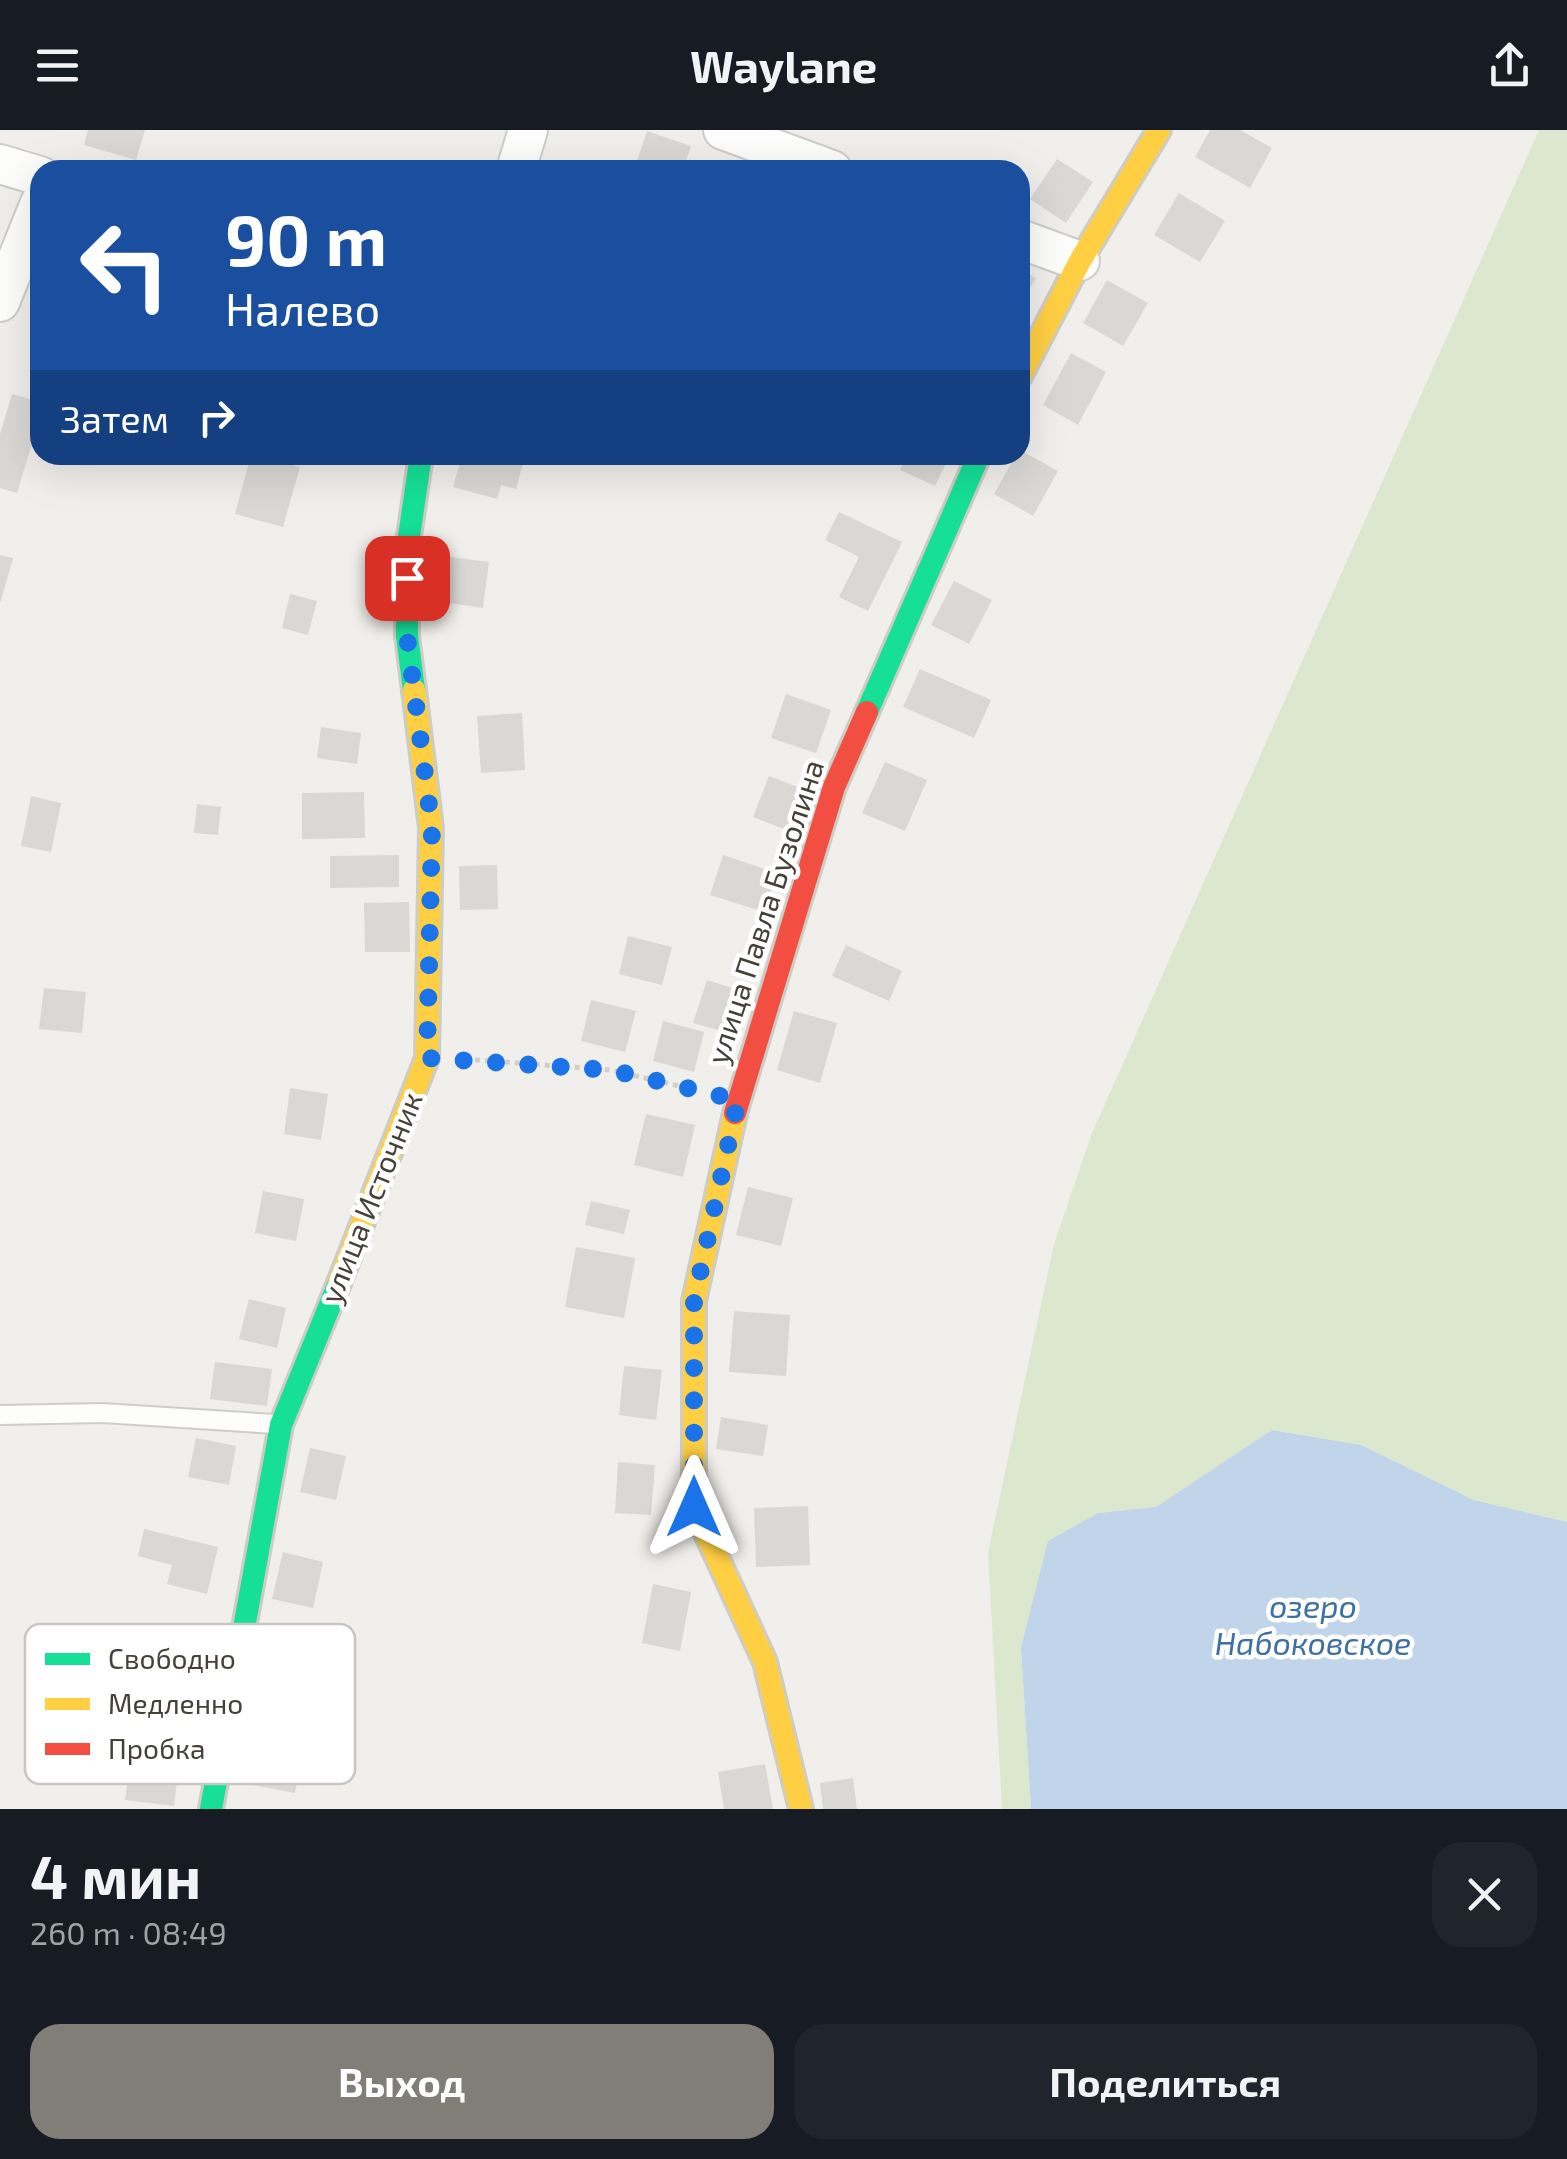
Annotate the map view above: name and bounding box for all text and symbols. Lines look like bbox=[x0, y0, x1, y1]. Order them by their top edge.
icon: menu bbox=[30, 38, 85, 93]
text: Waylane bbox=[690, 38, 877, 92]
icon: share bbox=[1482, 38, 1537, 93]
text: 90 m bbox=[225, 196, 387, 280]
icon: left bbox=[60, 200, 190, 330]
text: Налево bbox=[225, 281, 380, 335]
icon: right bbox=[189, 390, 244, 445]
text: Затем bbox=[60, 395, 169, 441]
pin bbox=[365, 536, 450, 621]
icon: arrive bbox=[380, 551, 435, 606]
street label: улица Павла Бузолина bbox=[698, 755, 831, 1068]
street label: улица Источник bbox=[311, 1086, 430, 1309]
position arrow bbox=[642, 1455, 746, 1559]
water label: озеро Набоковское bbox=[1215, 1586, 1411, 1661]
legend bbox=[25, 1624, 355, 1784]
text: Свободно bbox=[108, 1641, 236, 1675]
text: Медленно bbox=[108, 1686, 243, 1720]
text: Пробка bbox=[108, 1731, 206, 1765]
text: 4 мин bbox=[30, 1839, 201, 1911]
button: close bbox=[1432, 1842, 1537, 1947]
text: 260 m · 08:49 bbox=[30, 1913, 227, 1951]
button: Выход bbox=[30, 2024, 774, 2139]
button: Поделиться bbox=[794, 2024, 1537, 2139]

